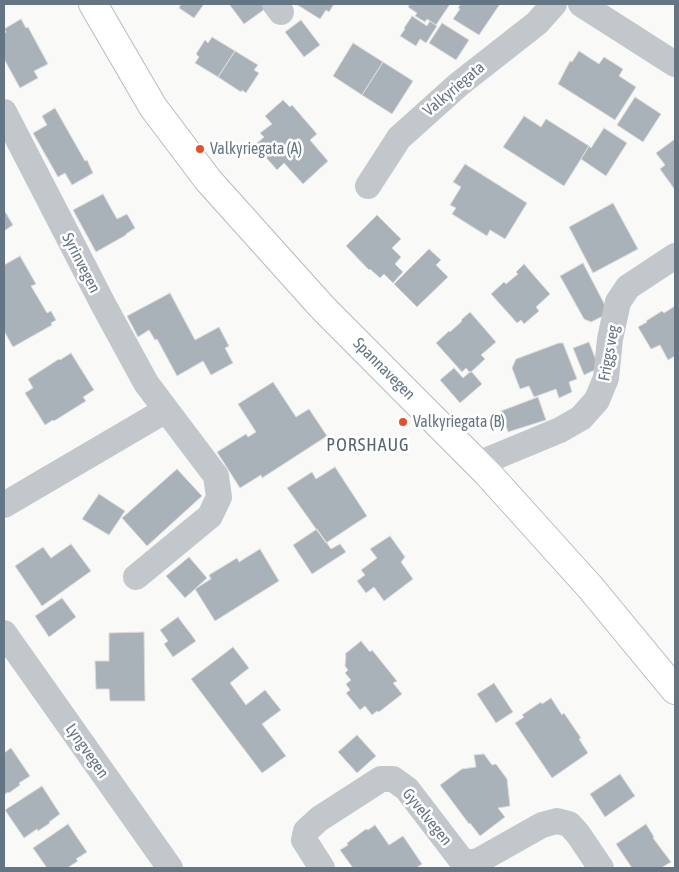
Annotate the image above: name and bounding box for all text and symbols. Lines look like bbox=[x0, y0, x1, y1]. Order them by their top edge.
street label: Valkyriegata bbox=[419, 58, 489, 120]
place label: Valkyriegata (A) bbox=[210, 139, 302, 159]
marker: Valkyriegata (A) bbox=[194, 143, 206, 155]
street label: Syrinvegen bbox=[58, 230, 104, 296]
street label: Friggs veg bbox=[595, 324, 623, 382]
street label: Spannavegen bbox=[349, 334, 419, 404]
place label: Valkyriegata (B) bbox=[413, 412, 505, 432]
marker: Valkyriegata (B) bbox=[397, 416, 409, 428]
district label: PORSHAUG bbox=[325, 434, 411, 456]
street label: Lyngvegen bbox=[61, 720, 113, 782]
street label: Gyvelvegen bbox=[398, 784, 456, 850]

